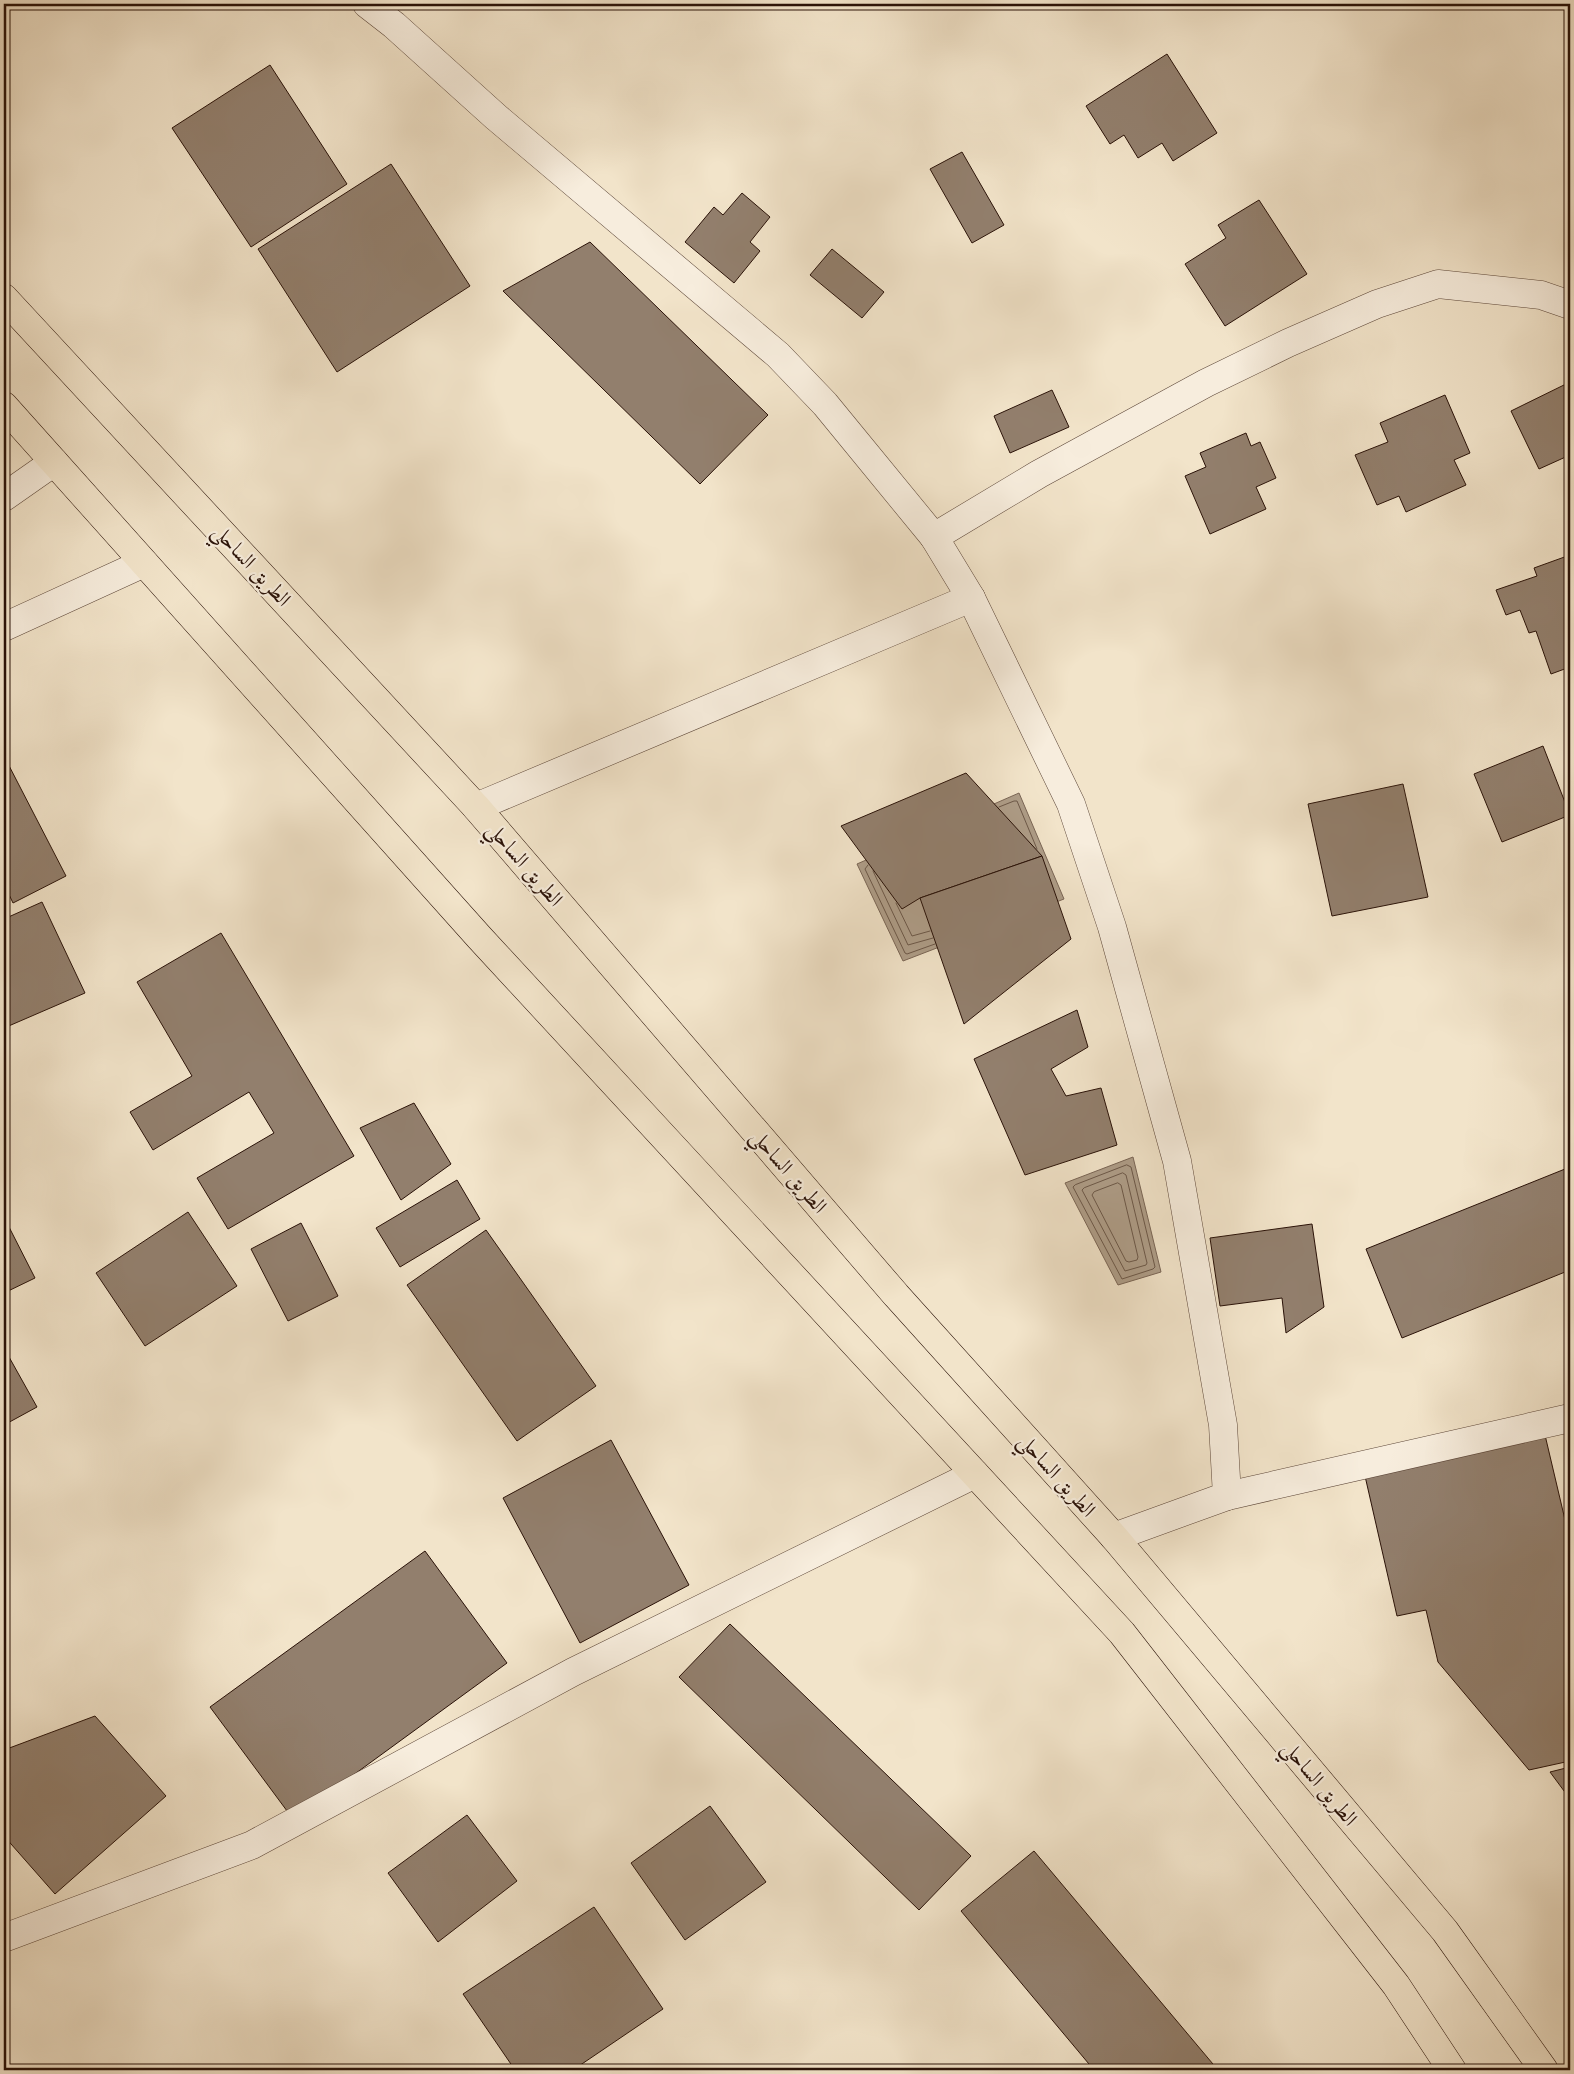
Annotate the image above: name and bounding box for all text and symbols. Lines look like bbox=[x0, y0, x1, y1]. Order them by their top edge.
street label: الطريق الساحلي bbox=[202, 518, 298, 617]
street label: الطريق الساحلي bbox=[476, 816, 570, 916]
street label: الطريق الساحلي bbox=[740, 1123, 834, 1223]
street label: الطريق الساحلي bbox=[1007, 1427, 1102, 1527]
street label: الطريق الساحلي bbox=[1271, 1734, 1364, 1836]

